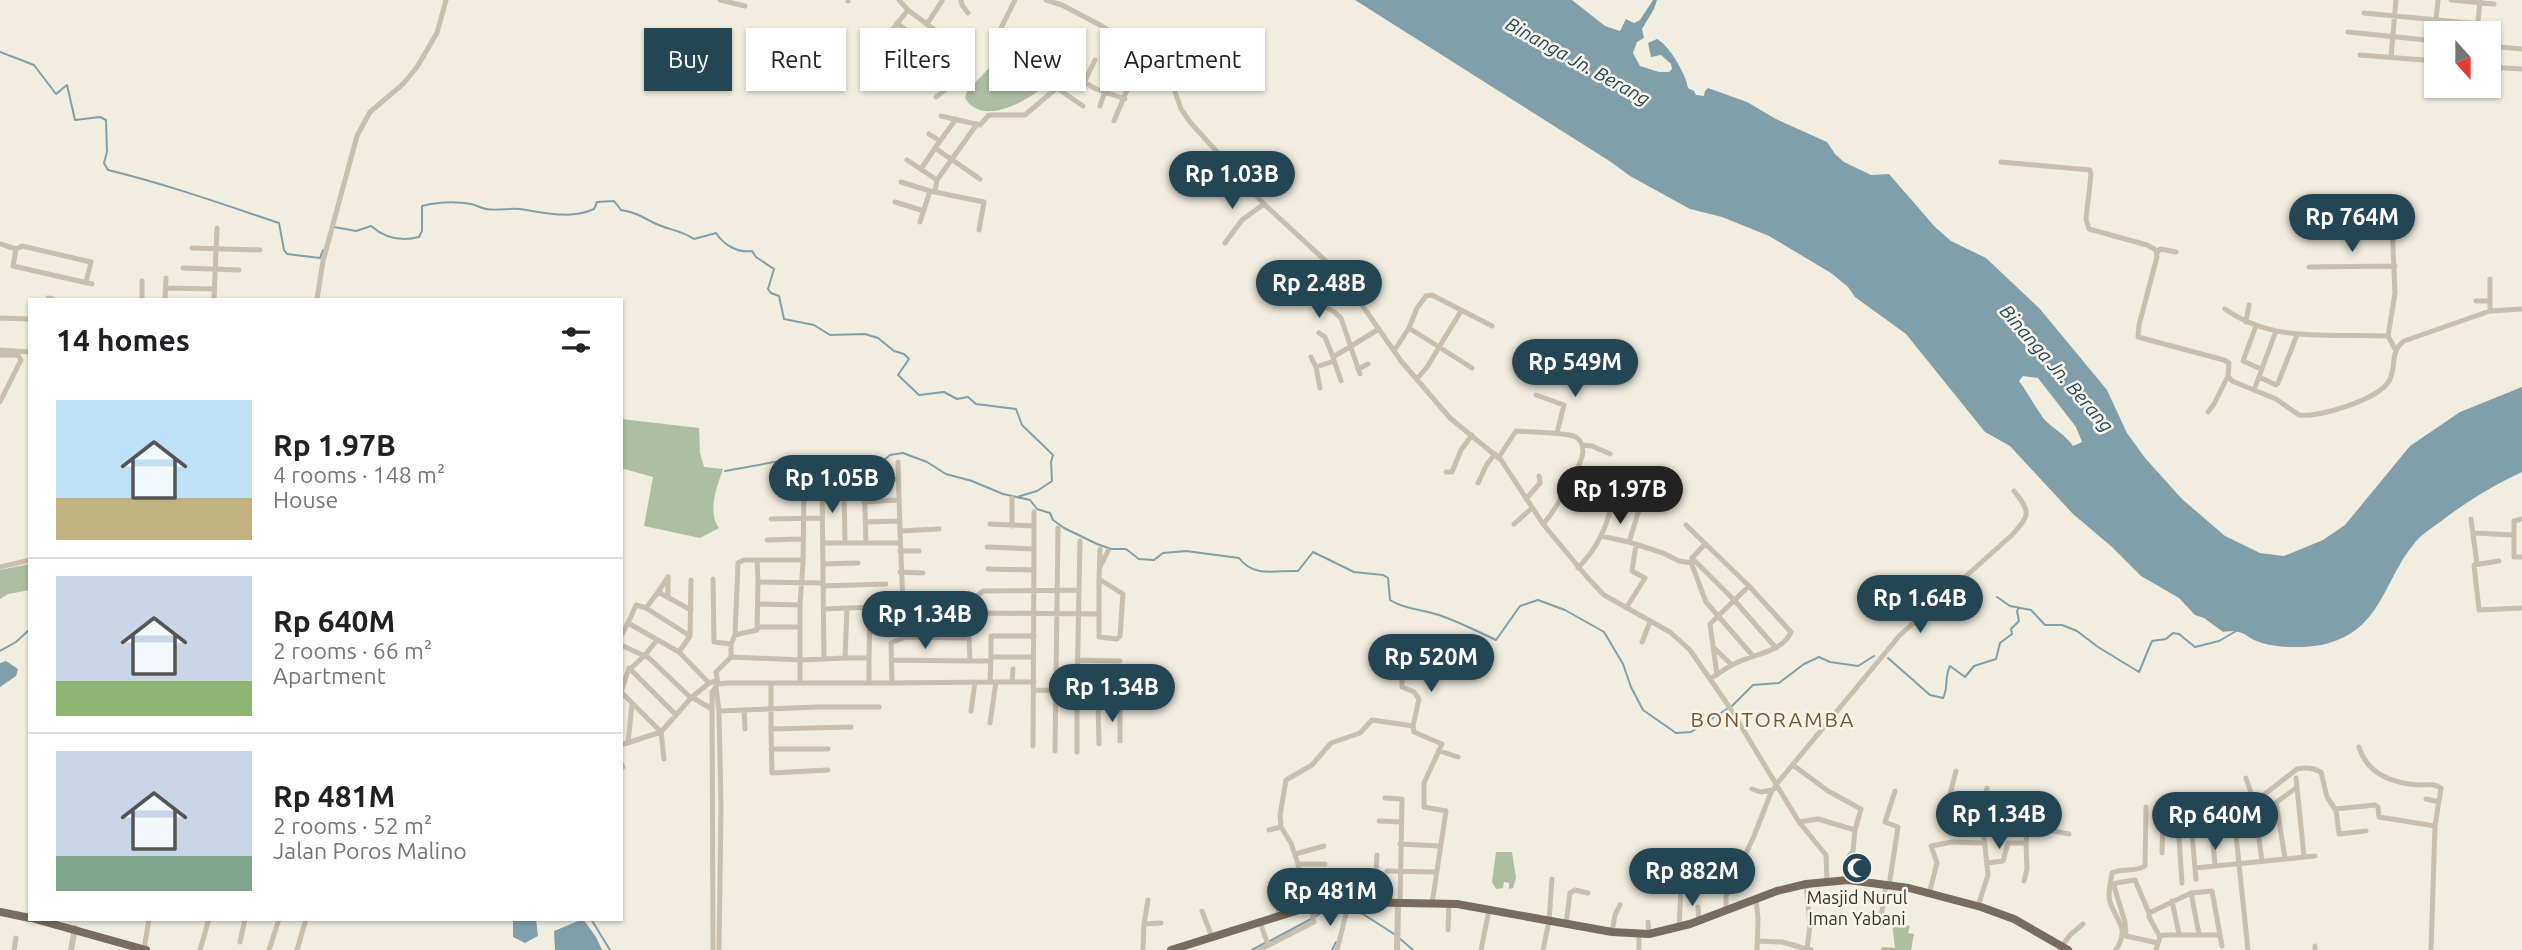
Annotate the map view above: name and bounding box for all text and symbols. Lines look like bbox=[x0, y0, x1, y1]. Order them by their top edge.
water label: Binanga Jn. Berang bbox=[1502, 12, 1654, 110]
north arrow bbox=[2424, 21, 2501, 98]
map controls bbox=[2424, 21, 2501, 98]
chip: Buy bbox=[644, 28, 732, 91]
chip: Rent bbox=[746, 28, 846, 91]
chip: Filters bbox=[860, 28, 975, 91]
chip: New bbox=[989, 28, 1086, 91]
chip: Apartment bbox=[1100, 28, 1265, 91]
pin: Rp 1.03B bbox=[1160, 152, 1304, 211]
text: Rp 1.03B bbox=[1185, 161, 1279, 186]
pin: Rp 764M bbox=[2287, 194, 2417, 254]
text: Rp 764M bbox=[2305, 204, 2399, 229]
pin: Rp 2.48B bbox=[1247, 260, 1391, 320]
text: Rp 2.48B bbox=[1272, 270, 1366, 295]
water label: Binanga Jn. Berang bbox=[1996, 300, 2118, 436]
icon: filters bbox=[557, 321, 595, 359]
text: 14 homes bbox=[56, 323, 190, 357]
pin: Rp 549M bbox=[1510, 340, 1640, 399]
text: Rp 549M bbox=[1528, 349, 1622, 374]
icon: home bbox=[112, 428, 196, 512]
text: Rp 1.97B bbox=[273, 428, 396, 462]
pin: Rp 1.05B bbox=[760, 456, 904, 515]
text: 4 rooms · 148 m² bbox=[273, 462, 445, 487]
text: Rp 1.05B bbox=[785, 465, 879, 490]
pin: Rp 1.97B bbox=[1548, 466, 1692, 526]
text: Rp 1.97B bbox=[1573, 476, 1667, 501]
text: House bbox=[273, 487, 338, 512]
pin: Rp 1.64B bbox=[1848, 576, 1992, 635]
text: Rp 1.64B bbox=[1873, 585, 1967, 610]
pin: Rp 1.34B bbox=[853, 592, 997, 651]
text: Rp 1.34B bbox=[878, 601, 972, 626]
icon: home bbox=[112, 604, 196, 688]
text: Rp 640M bbox=[273, 604, 395, 638]
pin: Rp 520M bbox=[1366, 634, 1496, 694]
text: 2 rooms · 66 m² bbox=[273, 638, 432, 663]
text: Rp 520M bbox=[1384, 644, 1478, 669]
text: Apartment bbox=[273, 663, 386, 688]
pin: Rp 1.34B bbox=[1040, 664, 1184, 724]
text: Rp 1.34B bbox=[1065, 674, 1159, 699]
district label: BONTORAMBA bbox=[1691, 707, 1855, 731]
icon: home bbox=[112, 779, 196, 863]
text: Rp 481M bbox=[273, 779, 395, 813]
pin: Rp 1.34B bbox=[1927, 792, 2071, 851]
pin: Rp 640M bbox=[2150, 792, 2280, 852]
text: Rp 1.34B bbox=[1952, 801, 2046, 826]
text: Rp 640M bbox=[2168, 802, 2262, 827]
text: 2 rooms · 52 m² bbox=[273, 813, 432, 838]
text: Jalan Poros Malino bbox=[273, 838, 467, 863]
pin: Rp 882M bbox=[1627, 848, 1757, 908]
mosque icon: Masjid Nurul Iman Yabani bbox=[1840, 851, 1874, 885]
text: Rp 882M bbox=[1645, 858, 1739, 883]
pin: Rp 481M bbox=[1265, 869, 1395, 928]
text: Rp 481M bbox=[1283, 878, 1377, 903]
place label: Masjid Nurul Iman Yabani bbox=[1806, 887, 1908, 928]

